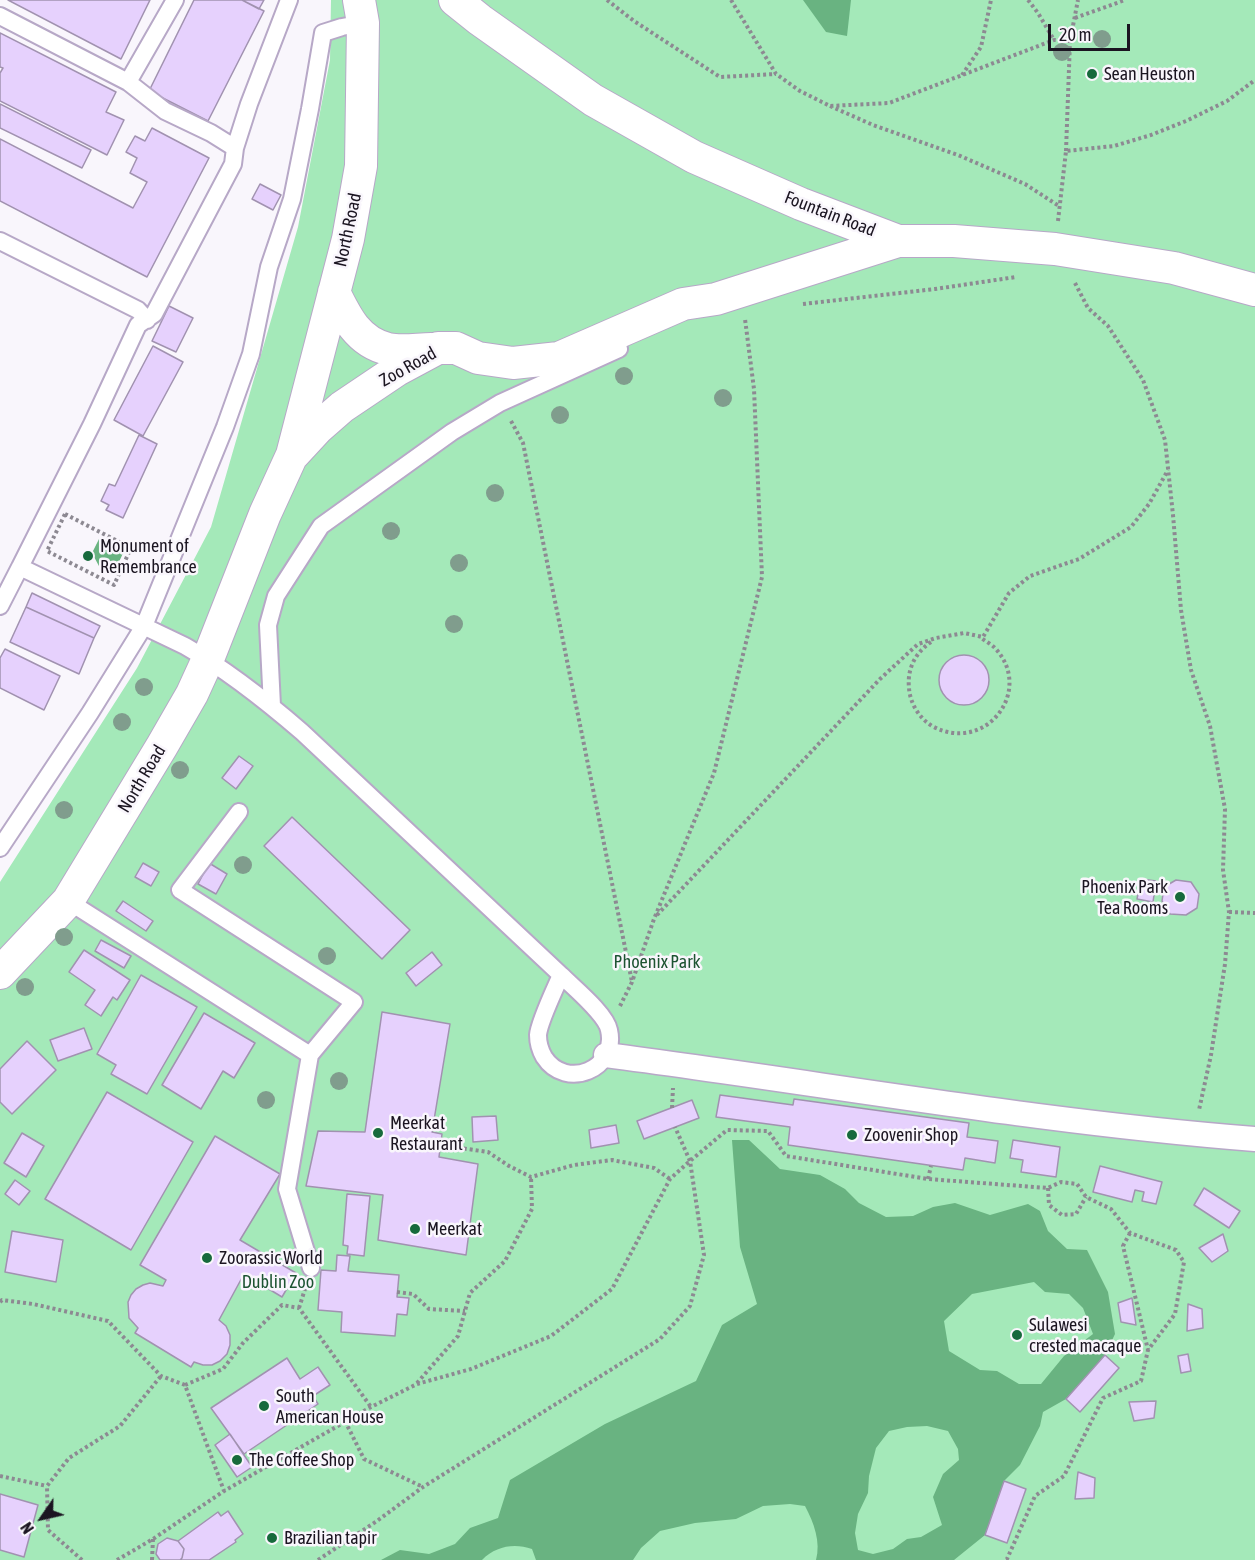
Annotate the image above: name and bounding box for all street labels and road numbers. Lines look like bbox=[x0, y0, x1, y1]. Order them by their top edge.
street label: Fountain Road bbox=[781, 187, 879, 241]
street label: North Road bbox=[330, 191, 366, 269]
street label: Zoo Road bbox=[376, 343, 440, 391]
street label: North Road bbox=[113, 741, 171, 817]

